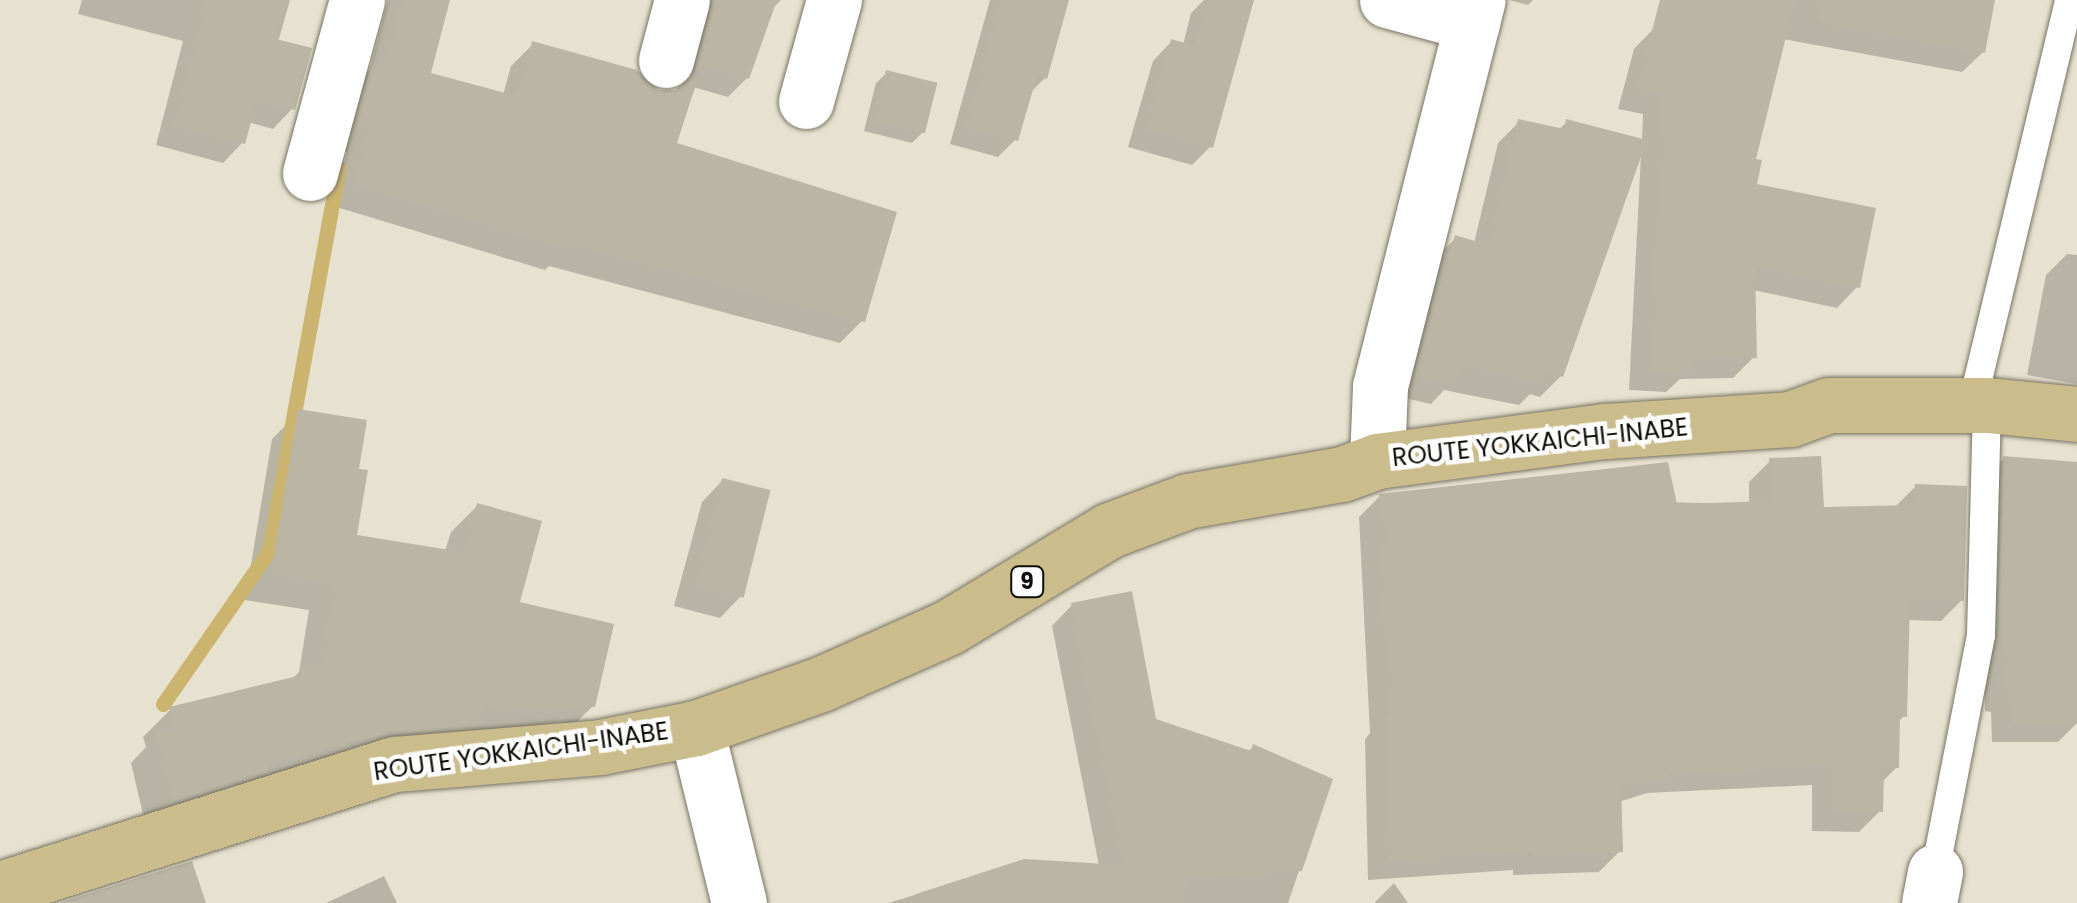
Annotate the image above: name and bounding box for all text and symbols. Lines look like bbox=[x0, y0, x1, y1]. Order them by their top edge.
street label: ROUTE YOKKAICHI-INABE bbox=[1391, 413, 1689, 473]
road number: 9 bbox=[1010, 565, 1044, 599]
street label: ROUTE YOKKAICHI-INABE bbox=[372, 716, 670, 788]

